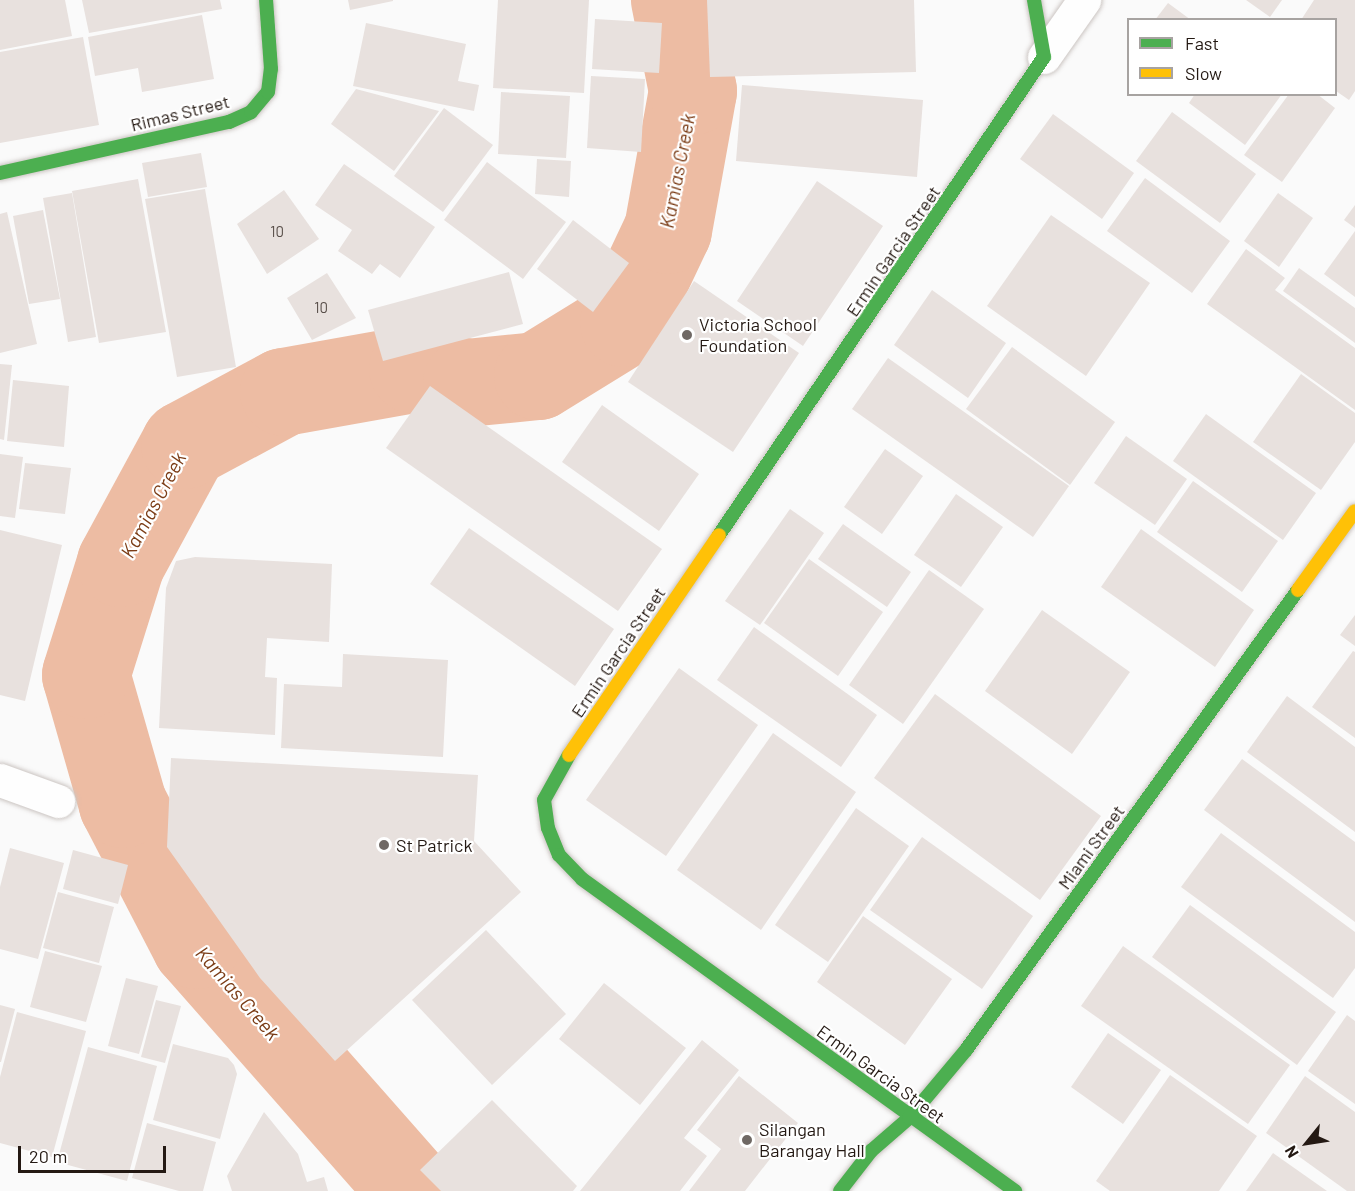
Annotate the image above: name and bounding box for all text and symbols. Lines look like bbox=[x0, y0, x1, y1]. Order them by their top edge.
legend bbox=[1127, 18, 1337, 96]
text: Fast bbox=[1185, 32, 1219, 54]
text: Slow bbox=[1185, 62, 1222, 84]
street label: Rimas Street bbox=[128, 90, 232, 136]
water label: Kamias Creek bbox=[654, 112, 700, 230]
street label: Ermin Garcia Street bbox=[841, 182, 945, 320]
house number: 10 bbox=[270, 223, 284, 241]
house number: 10 bbox=[314, 299, 328, 317]
place label: Victoria School Foundation bbox=[699, 314, 817, 356]
marker: Victoria School Foundation bbox=[680, 328, 694, 342]
water label: Kamias Creek bbox=[115, 448, 191, 562]
street label: Ermin Garcia Street bbox=[566, 583, 670, 721]
street label: Miami Street bbox=[1053, 801, 1129, 893]
place label: St Patrick bbox=[396, 834, 472, 856]
marker: St Patrick bbox=[377, 838, 391, 852]
water label: Kamias Creek bbox=[191, 941, 285, 1045]
street label: Ermin Garcia Street bbox=[813, 1020, 949, 1128]
north arrow bbox=[1277, 1113, 1337, 1173]
place label: Silangan Barangay Hall bbox=[759, 1119, 865, 1162]
marker: Silangan Barangay Hall bbox=[740, 1133, 754, 1147]
scale bar bbox=[21, 1134, 170, 1172]
text: N bbox=[1280, 1143, 1302, 1162]
text: 20 m bbox=[29, 1145, 67, 1167]

